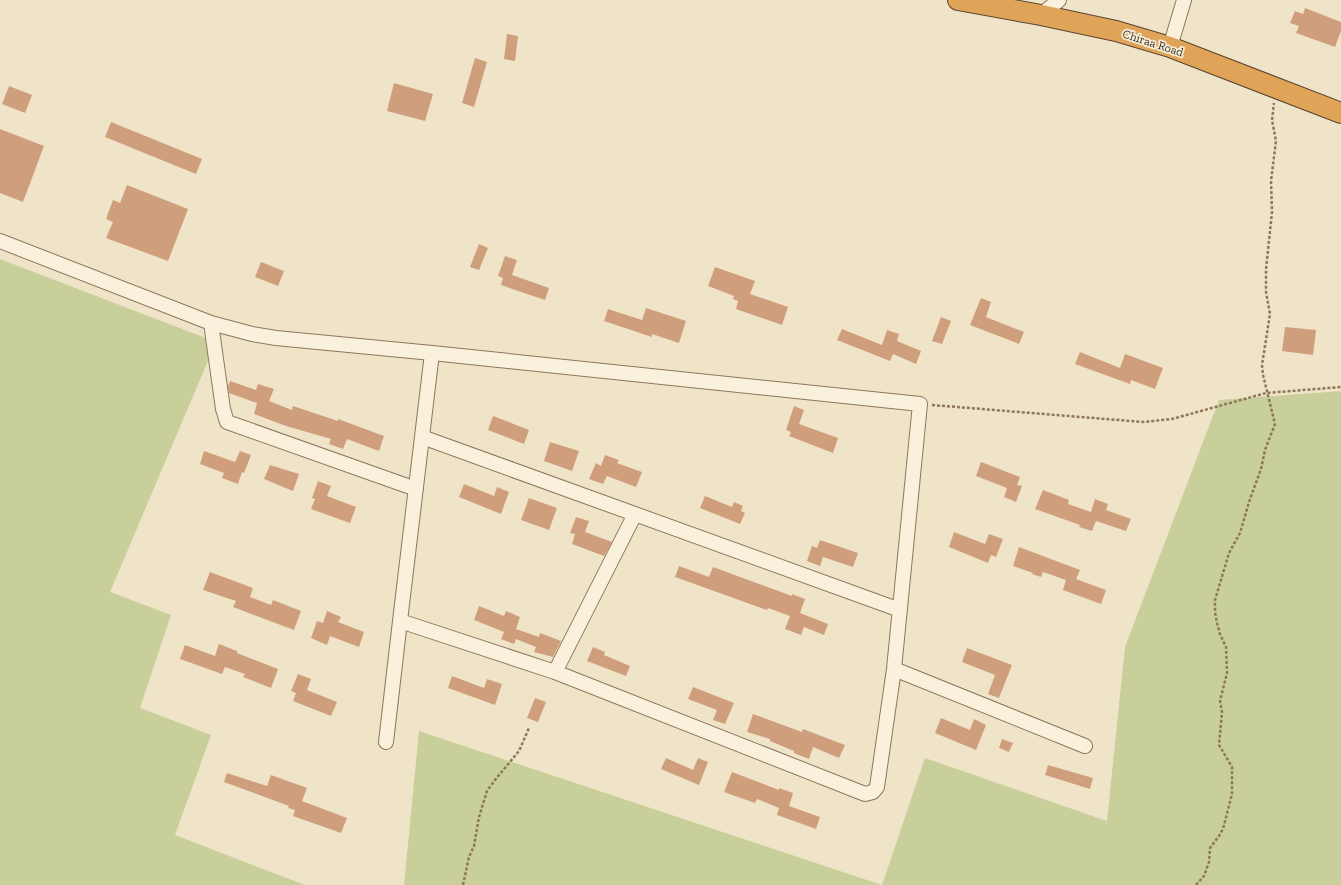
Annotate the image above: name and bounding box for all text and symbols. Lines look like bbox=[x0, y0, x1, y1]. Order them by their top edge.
street label: Chiraa Road bbox=[1121, 27, 1186, 60]

